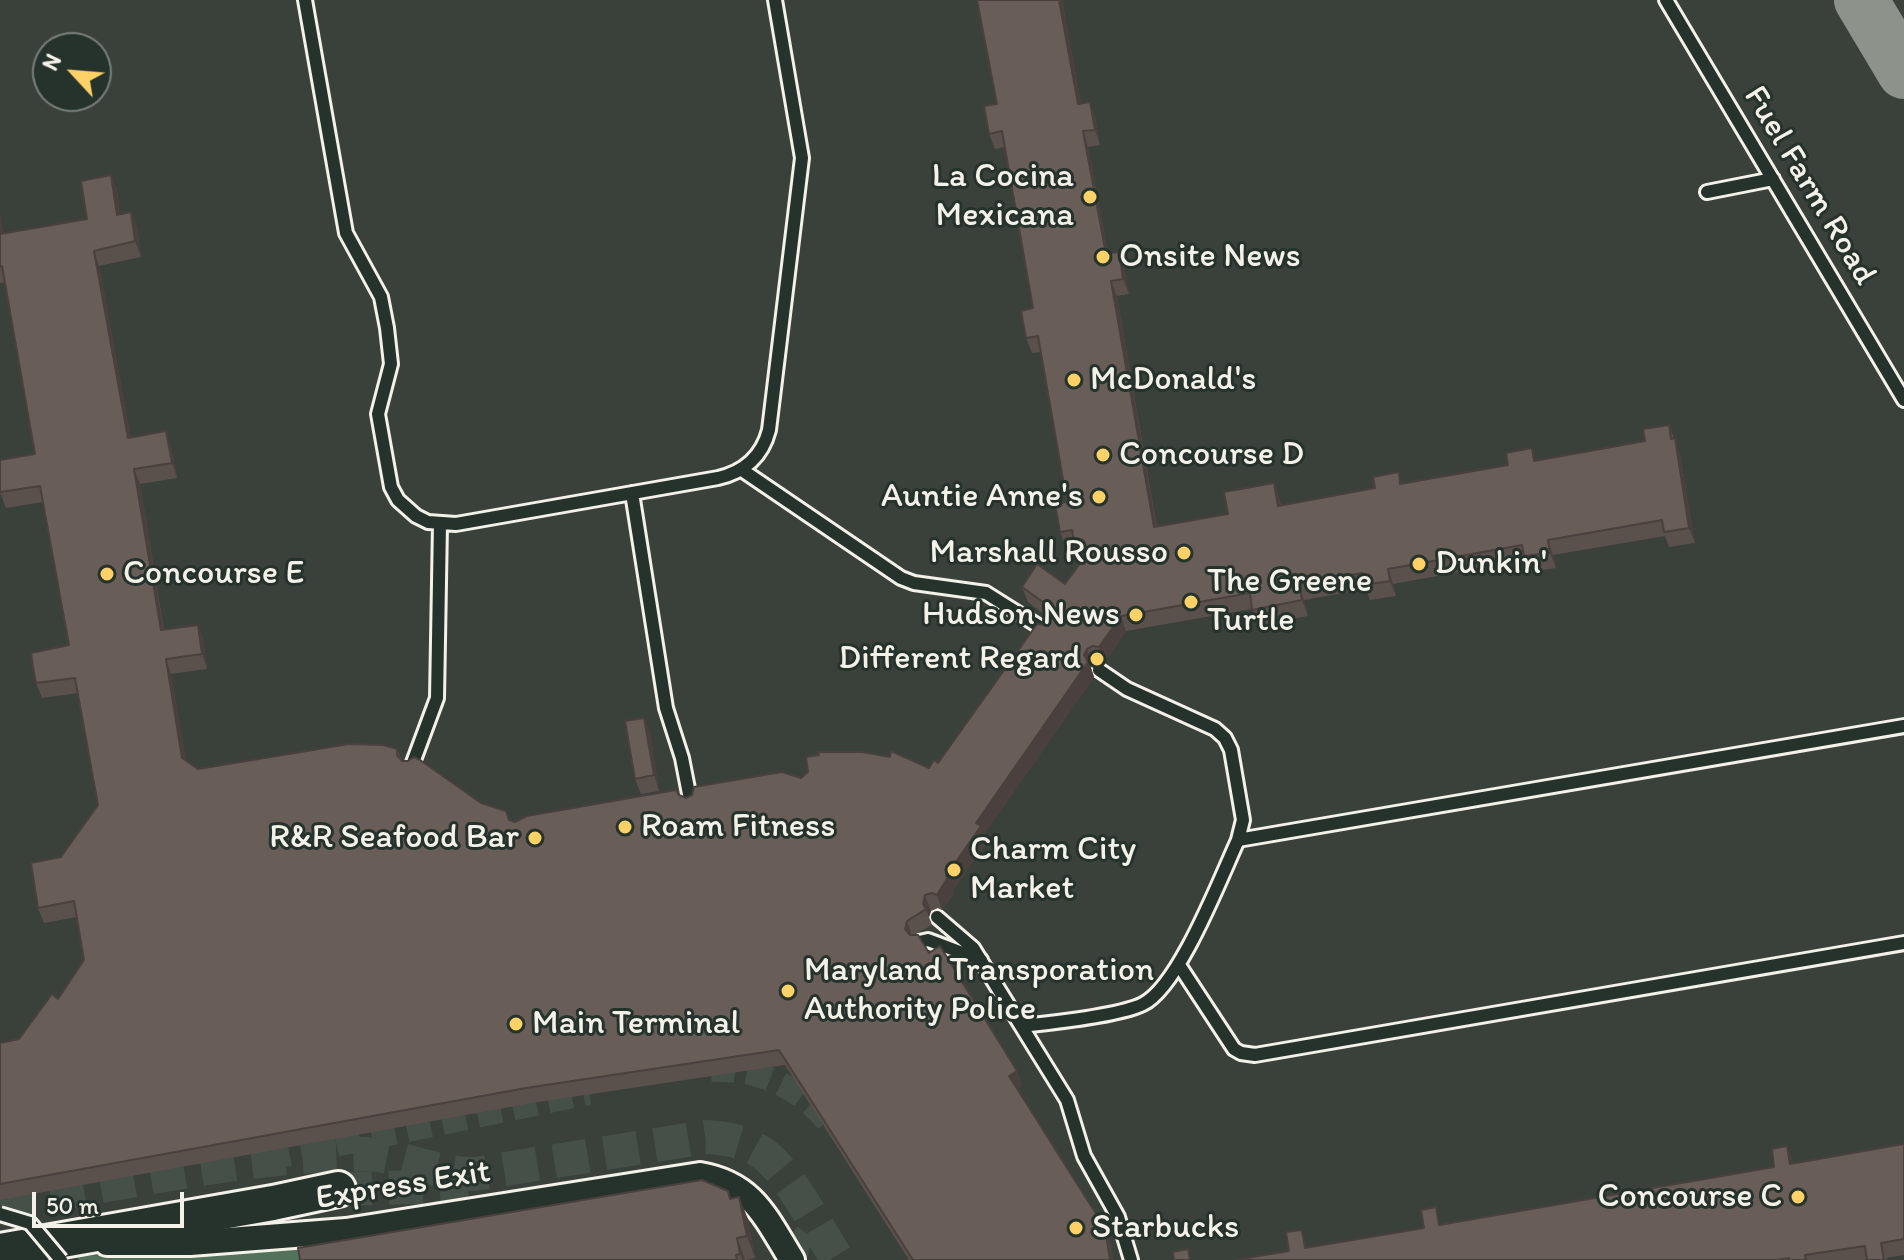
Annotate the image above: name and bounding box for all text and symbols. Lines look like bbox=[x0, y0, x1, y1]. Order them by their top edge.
north arrow bbox=[32, 32, 112, 112]
text: N bbox=[36, 50, 67, 75]
street label: Fuel Farm Road bbox=[1734, 79, 1884, 293]
place label: La Cocina Mexicana bbox=[932, 157, 1074, 236]
marker: La Cocina Mexicana bbox=[1081, 188, 1099, 206]
place label: Onsite News bbox=[1119, 237, 1301, 277]
marker: Onsite News bbox=[1094, 248, 1112, 266]
place label: McDonald's bbox=[1090, 360, 1256, 400]
marker: McDonald's bbox=[1065, 371, 1083, 389]
place label: Concourse D bbox=[1119, 435, 1304, 475]
marker: Concourse D bbox=[1094, 446, 1112, 464]
place label: Auntie Anne's bbox=[881, 477, 1083, 517]
marker: Auntie Anne's bbox=[1090, 488, 1108, 506]
place label: Marshall Rousso bbox=[929, 533, 1168, 573]
marker: Marshall Rousso bbox=[1175, 544, 1193, 562]
place label: Dunkin' bbox=[1435, 544, 1547, 584]
place label: Concourse E bbox=[123, 554, 304, 594]
marker: Dunkin' bbox=[1410, 555, 1428, 573]
place label: The Greene Turtle bbox=[1207, 562, 1372, 642]
marker: Concourse E bbox=[98, 565, 116, 583]
marker: The Greene Turtle bbox=[1182, 593, 1200, 611]
place label: Hudson News bbox=[922, 595, 1120, 635]
marker: Hudson News bbox=[1127, 606, 1145, 624]
place label: Different Regard bbox=[838, 639, 1081, 679]
marker: Different Regard bbox=[1088, 650, 1106, 668]
place label: Roam Fitness bbox=[641, 807, 835, 847]
place label: R&R Seafood Bar bbox=[269, 818, 519, 858]
marker: Roam Fitness bbox=[616, 818, 634, 836]
marker: R&R Seafood Bar bbox=[526, 829, 544, 847]
place label: Charm City Market bbox=[970, 830, 1136, 910]
marker: Charm City Market bbox=[945, 861, 963, 879]
place label: Maryland Transporation Authority Police bbox=[804, 951, 1154, 1030]
marker: Maryland Transporation Authority Police bbox=[779, 982, 797, 1000]
place label: Main Terminal bbox=[532, 1004, 740, 1044]
marker: Main Terminal bbox=[507, 1015, 525, 1033]
street label: Express Exit bbox=[313, 1152, 493, 1220]
scale bar bbox=[36, 1176, 188, 1226]
place label: Concourse C bbox=[1598, 1177, 1782, 1217]
marker: Concourse C bbox=[1789, 1188, 1807, 1206]
text: 50 m bbox=[46, 1191, 99, 1220]
place label: Starbucks bbox=[1092, 1208, 1239, 1248]
marker: Starbucks bbox=[1067, 1219, 1085, 1237]

